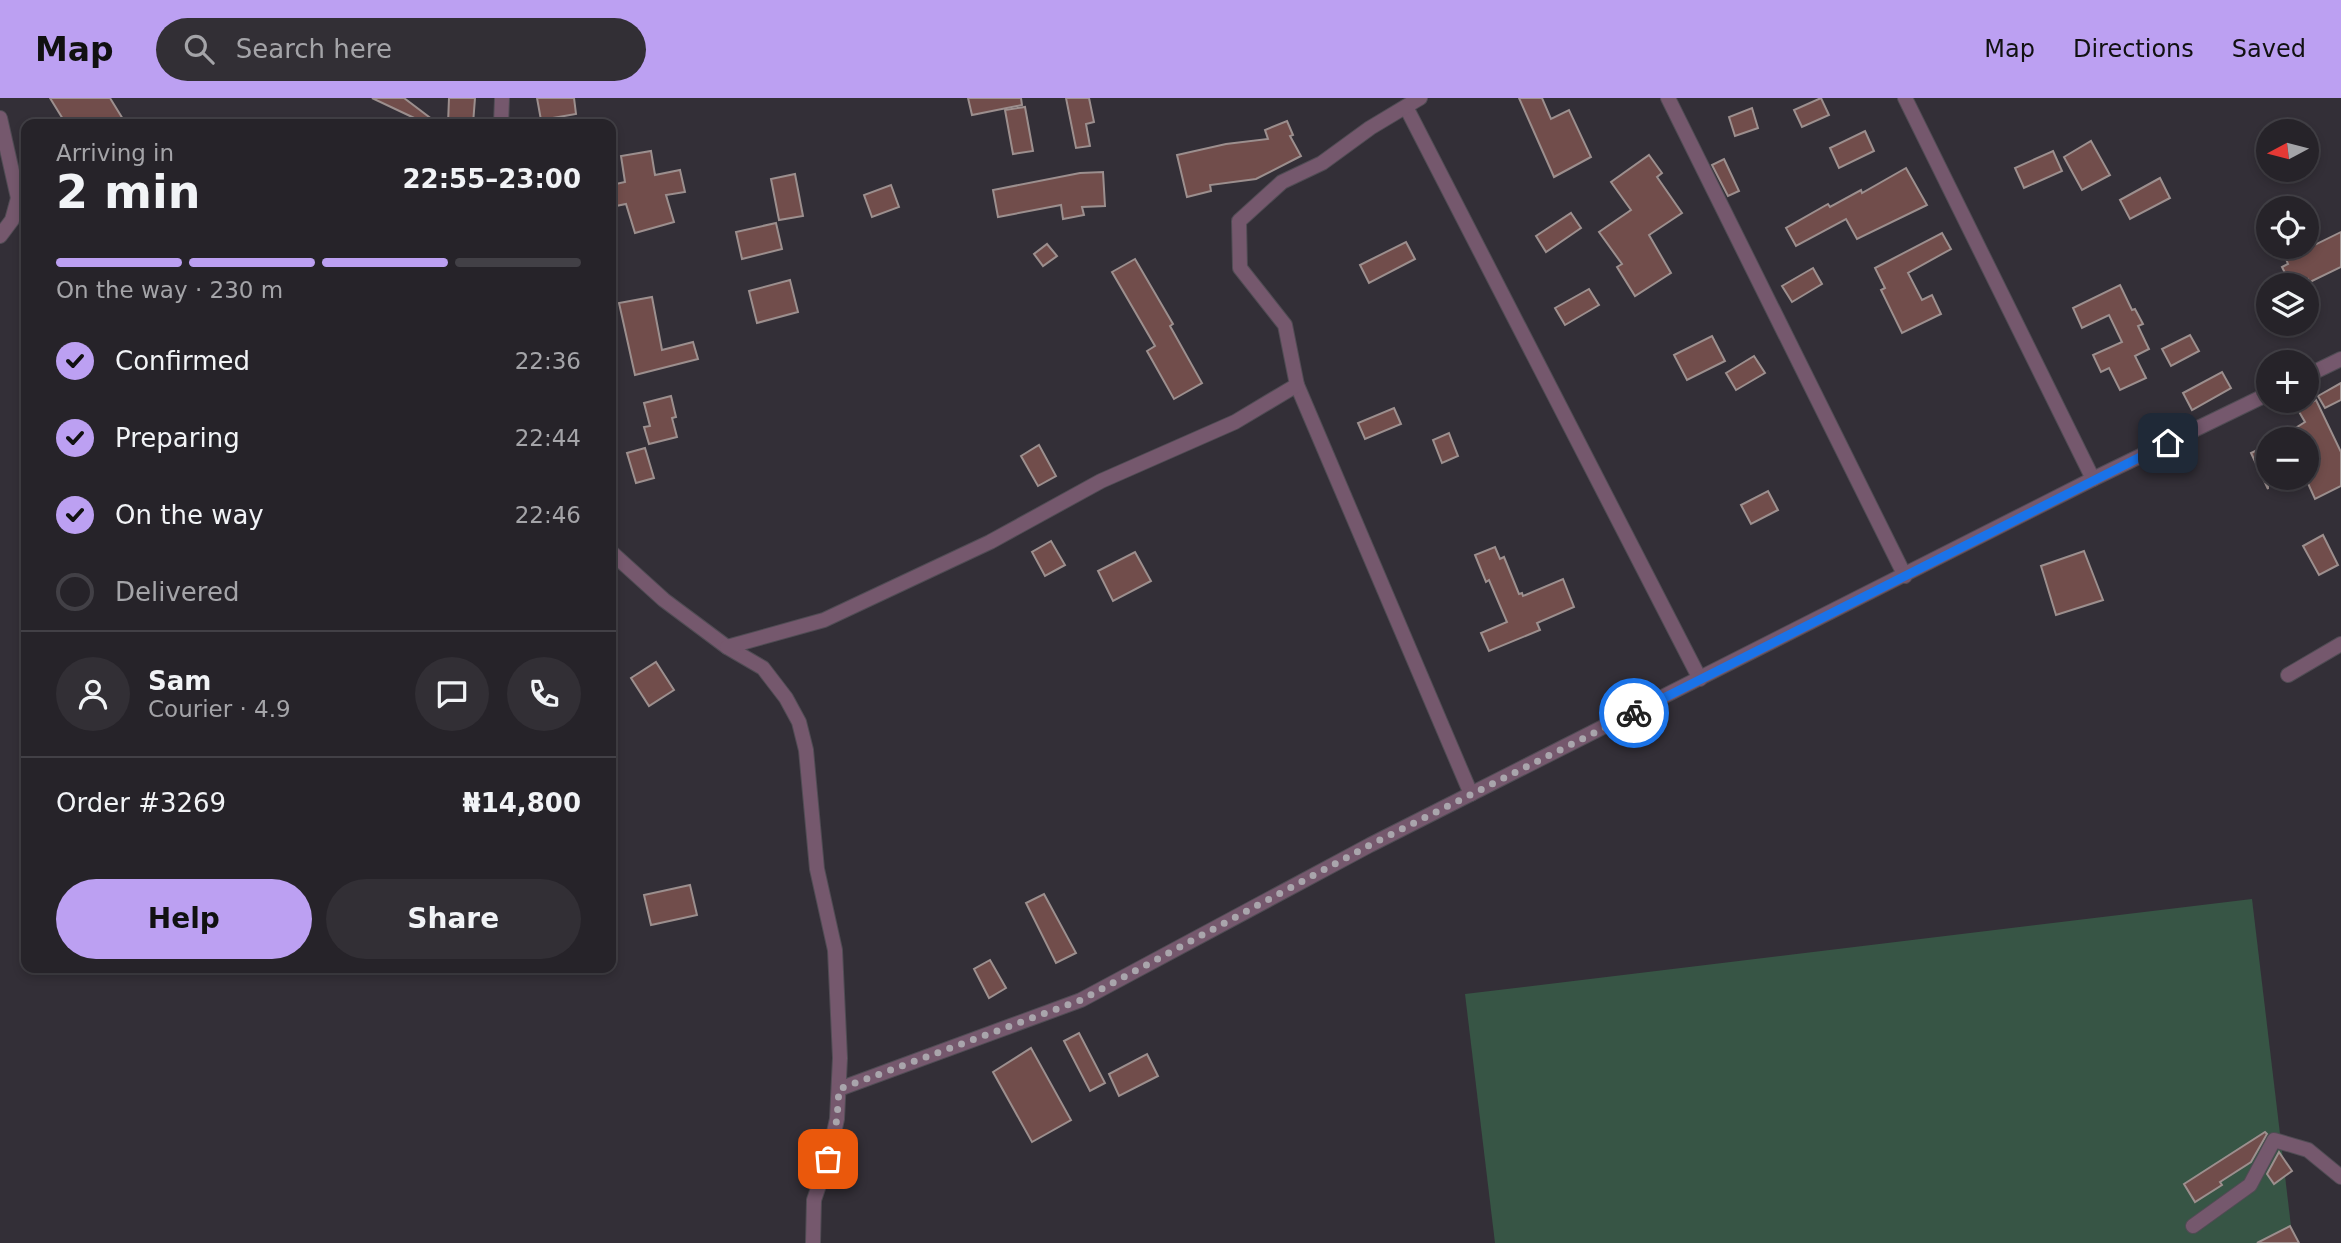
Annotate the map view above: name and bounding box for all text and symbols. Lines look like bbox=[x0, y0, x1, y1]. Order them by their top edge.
search box bbox=[156, 18, 646, 81]
text: Map bbox=[35, 30, 114, 69]
icon: search bbox=[180, 30, 218, 68]
text: Search here bbox=[236, 34, 392, 64]
text: Map bbox=[1984, 35, 2035, 63]
text: Directions bbox=[2073, 35, 2194, 63]
text: Saved bbox=[2232, 35, 2306, 63]
north arrow bbox=[2256, 119, 2319, 182]
map controls bbox=[2256, 119, 2319, 490]
text: Arriving in bbox=[56, 140, 174, 166]
text: 22:55–23:00 bbox=[402, 164, 581, 194]
text: 2 min bbox=[56, 165, 200, 219]
button: locate bbox=[2256, 196, 2319, 259]
button: layers bbox=[2256, 273, 2319, 336]
text: On the way · 230 m bbox=[56, 277, 283, 303]
icon: check bbox=[56, 342, 94, 380]
text: Confirmed bbox=[115, 346, 250, 376]
text: 22:36 bbox=[515, 348, 581, 374]
button: + bbox=[2256, 350, 2319, 413]
pin bbox=[2138, 413, 2198, 473]
icon: check bbox=[56, 419, 94, 457]
text: Preparing bbox=[115, 423, 240, 453]
icon: home bbox=[2149, 424, 2187, 462]
text: 22:44 bbox=[515, 425, 581, 451]
button: − bbox=[2256, 427, 2319, 490]
icon: check bbox=[56, 496, 94, 534]
text: On the way bbox=[115, 500, 264, 530]
text: 22:46 bbox=[515, 502, 581, 528]
text: Delivered bbox=[115, 577, 239, 607]
button: person bbox=[56, 657, 130, 731]
button: chat bbox=[415, 657, 489, 731]
button: phone bbox=[507, 657, 581, 731]
text: Sam bbox=[148, 666, 211, 696]
courier bbox=[1599, 678, 1669, 748]
icon: bike bbox=[1615, 694, 1653, 732]
text: Courier · 4.9 bbox=[148, 696, 291, 722]
text: Order #3269 bbox=[56, 788, 226, 818]
text: ₦14,800 bbox=[463, 788, 581, 818]
button: Help bbox=[56, 879, 312, 959]
button: Share bbox=[326, 879, 581, 959]
pin bbox=[798, 1129, 858, 1189]
icon: bag bbox=[809, 1140, 847, 1178]

